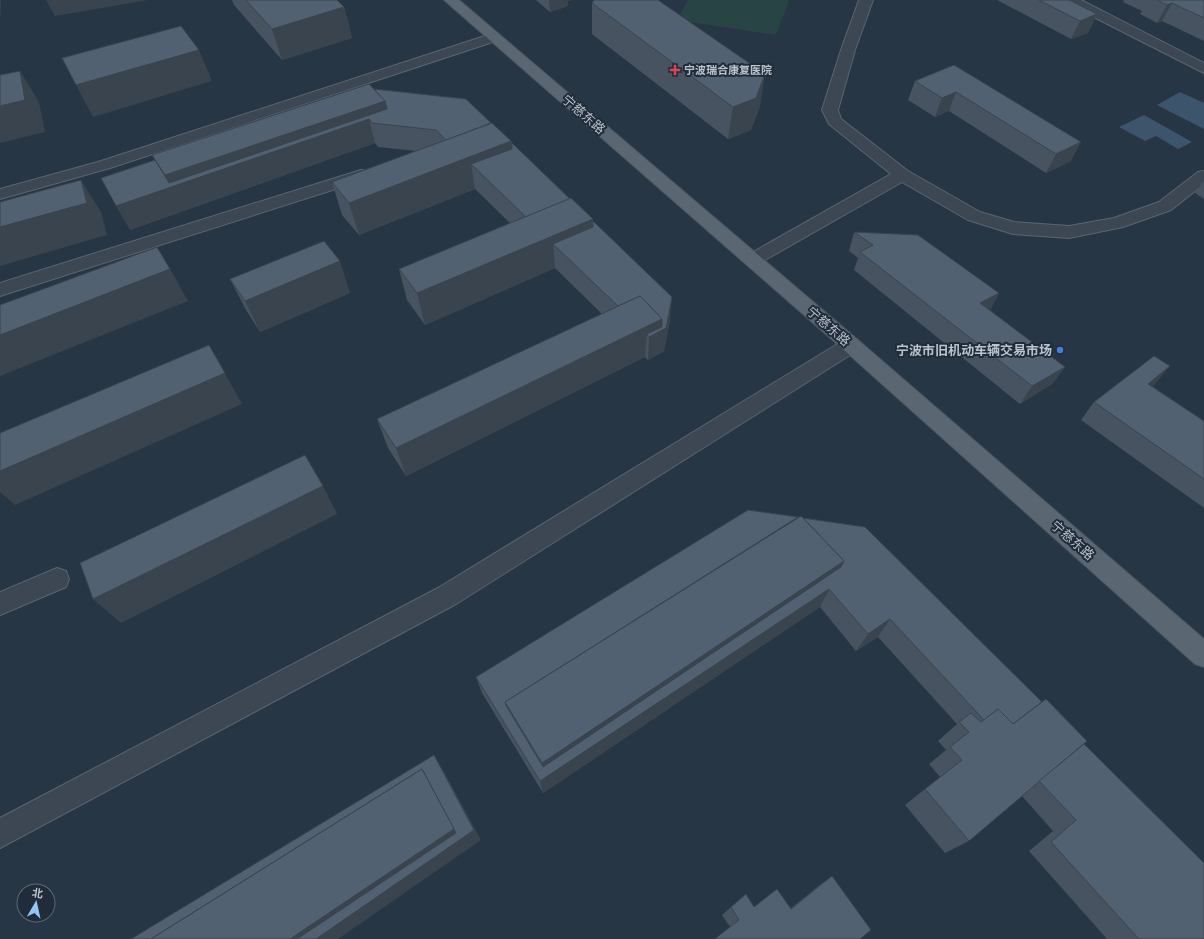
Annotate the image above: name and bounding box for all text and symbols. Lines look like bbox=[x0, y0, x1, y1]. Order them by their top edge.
place label: 宁波瑞合康复医院 bbox=[684, 62, 772, 78]
marker: 宁波瑞合康复医院 bbox=[669, 64, 681, 76]
street label: 宁慈东路 bbox=[558, 90, 610, 139]
street label: 宁慈东路 bbox=[803, 302, 855, 351]
place label: 宁波市旧机动车辆交易市场 bbox=[896, 341, 1052, 360]
marker: 宁波市旧机动车辆交易市场 bbox=[1055, 345, 1065, 355]
street label: 宁慈东路 bbox=[1047, 516, 1099, 565]
north arrow bbox=[16, 883, 56, 923]
text: 北 bbox=[31, 884, 44, 902]

